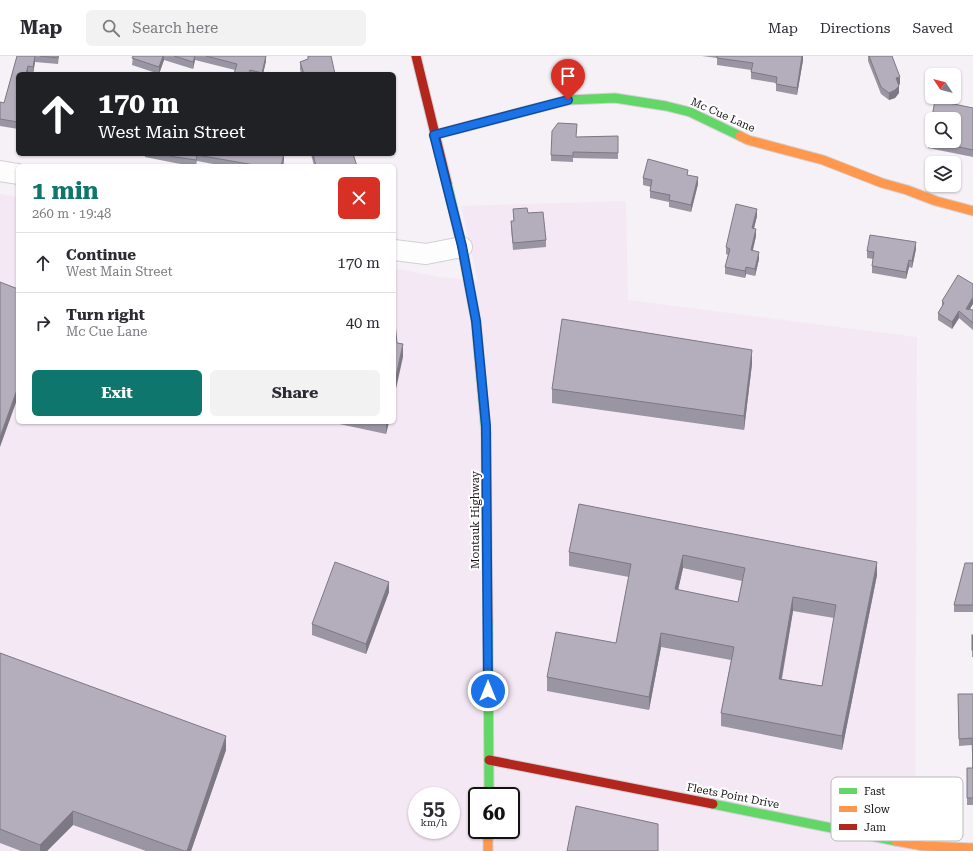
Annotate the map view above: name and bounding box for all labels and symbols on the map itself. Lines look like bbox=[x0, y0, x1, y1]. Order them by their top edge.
pin bbox=[551, 59, 585, 100]
north arrow bbox=[925, 68, 961, 104]
street label: Mc Cue Lane bbox=[689, 95, 757, 135]
street label: Montauk Highway bbox=[469, 471, 482, 569]
position arrow bbox=[467, 670, 509, 712]
legend bbox=[831, 777, 963, 841]
street label: Fleets Point Drive bbox=[686, 781, 780, 811]
text: Fast bbox=[864, 785, 885, 798]
speed limit sign: 60 bbox=[468, 787, 520, 839]
text: Slow bbox=[864, 803, 891, 816]
text: Jam bbox=[864, 821, 886, 834]

